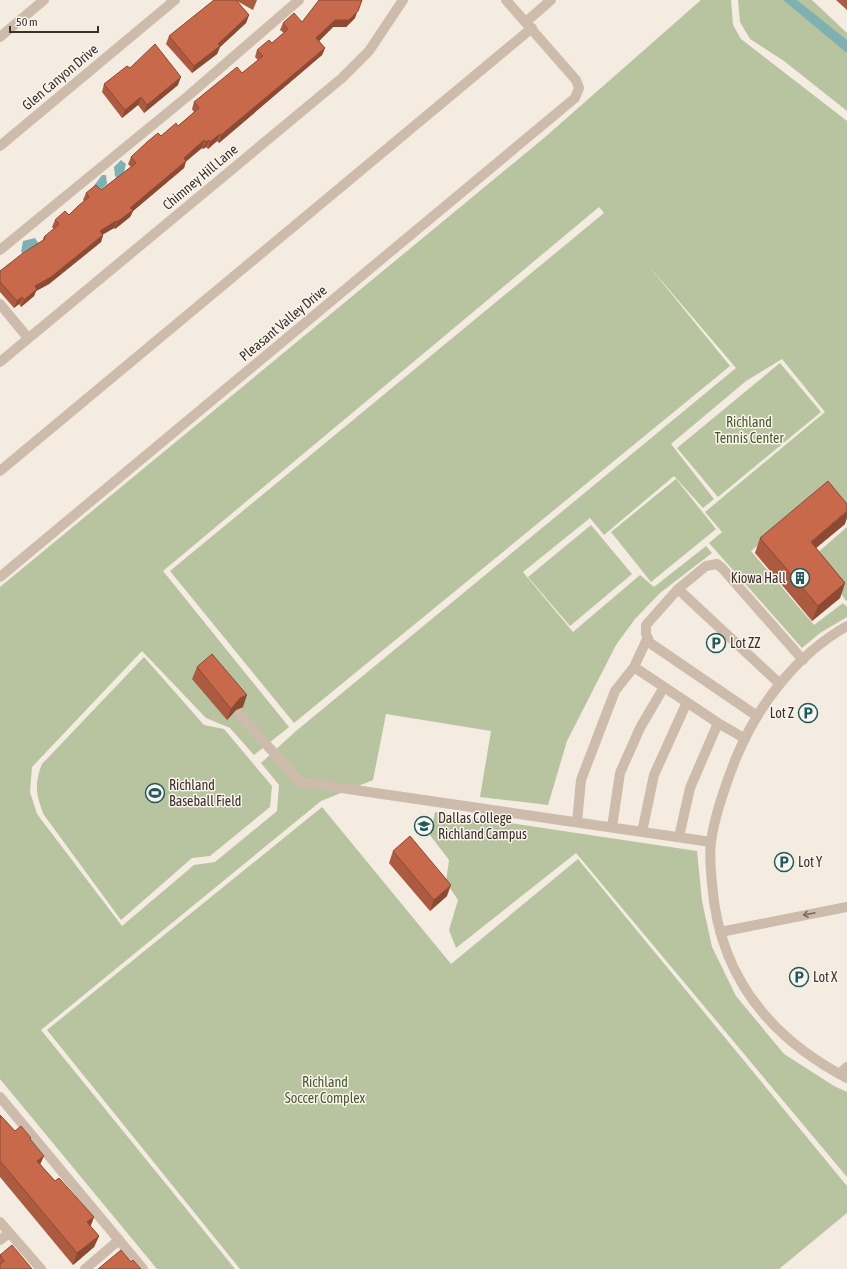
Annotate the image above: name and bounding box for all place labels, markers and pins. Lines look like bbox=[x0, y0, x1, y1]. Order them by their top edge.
building icon: Kiowa Hall bbox=[789, 567, 811, 589]
place label: Kiowa Hall bbox=[731, 570, 786, 586]
parking icon: Lot ZZ bbox=[705, 632, 727, 654]
place label: Lot ZZ bbox=[730, 635, 761, 651]
parking icon: Lot Z bbox=[797, 702, 819, 724]
place label: Lot Z bbox=[770, 705, 794, 721]
place label: Richland Baseball Field bbox=[169, 777, 241, 809]
sports icon: Richland Baseball Field bbox=[144, 782, 166, 804]
place label: Dallas College Richland Campus bbox=[438, 810, 527, 842]
school or university icon: Dallas College Richland Campus bbox=[413, 815, 435, 837]
parking icon: Lot Y bbox=[773, 851, 795, 873]
place label: Lot Y bbox=[798, 854, 823, 870]
parking icon: Lot X bbox=[788, 966, 810, 988]
place label: Lot X bbox=[813, 969, 838, 985]

